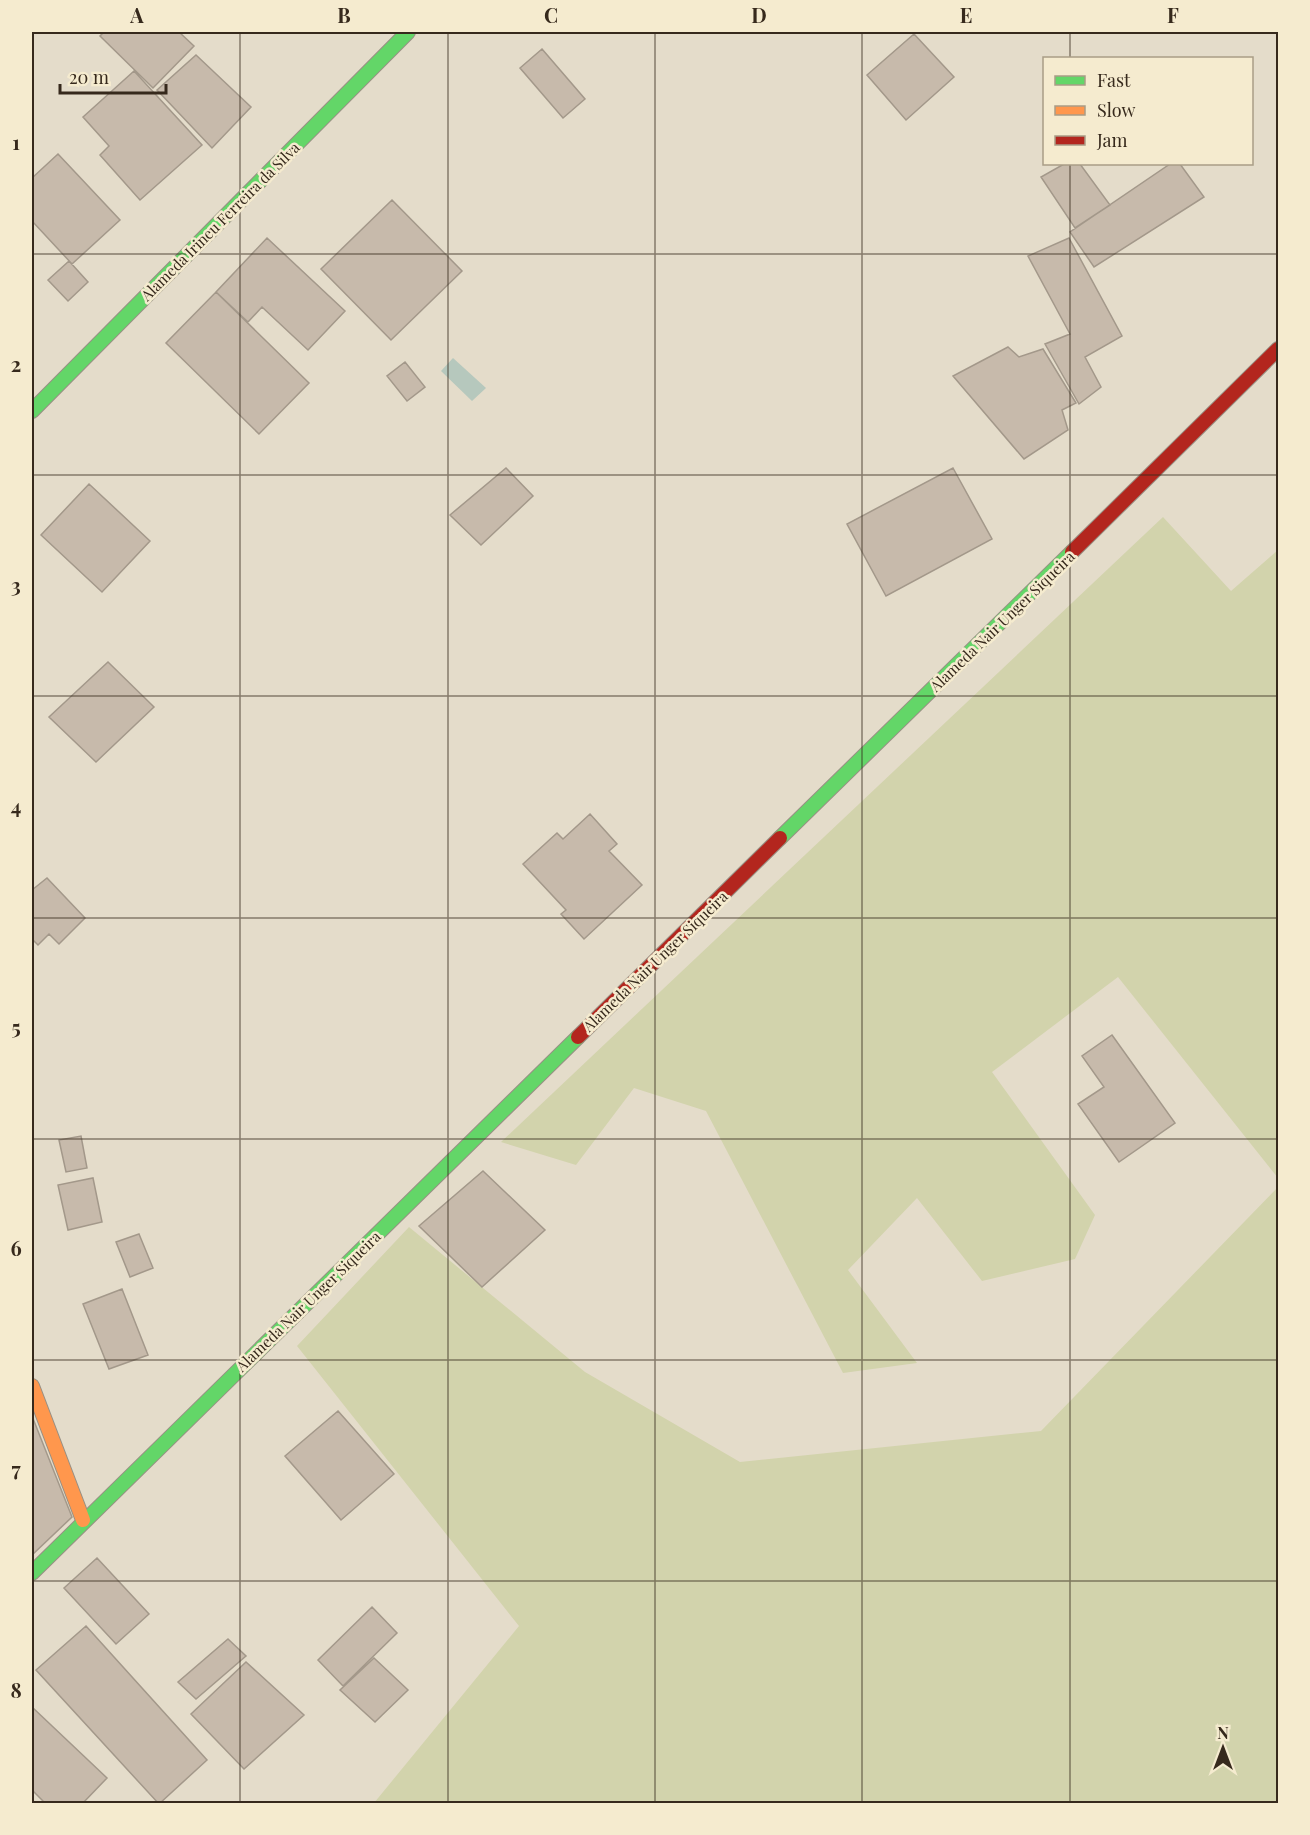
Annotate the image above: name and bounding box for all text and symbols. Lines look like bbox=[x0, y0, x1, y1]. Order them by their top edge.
text: A bbox=[129, 1, 144, 28]
text: B bbox=[337, 1, 351, 28]
text: C bbox=[544, 1, 558, 28]
text: D bbox=[751, 1, 767, 28]
text: E bbox=[960, 1, 972, 28]
text: F bbox=[1167, 1, 1179, 28]
scale bar bbox=[60, 57, 166, 95]
legend bbox=[1043, 57, 1253, 165]
text: 20 m bbox=[69, 65, 109, 89]
text: Fast bbox=[1097, 68, 1131, 92]
text: Slow bbox=[1097, 98, 1135, 122]
text: 1 bbox=[12, 128, 20, 155]
text: Jam bbox=[1096, 128, 1127, 152]
street label: Alameda Irineu Ferreira da Silva bbox=[136, 137, 304, 305]
text: 2 bbox=[11, 350, 21, 377]
street label: Alameda Nair Unger Siqueira bbox=[925, 546, 1079, 696]
text: 3 bbox=[11, 571, 21, 598]
text: 4 bbox=[11, 792, 21, 819]
street label: Alameda Nair Unger Siqueira bbox=[578, 886, 732, 1036]
text: 5 bbox=[11, 1013, 21, 1040]
street label: Alameda Nair Unger Siqueira bbox=[231, 1226, 385, 1376]
text: 6 bbox=[10, 1234, 22, 1261]
text: 7 bbox=[11, 1455, 21, 1482]
text: 8 bbox=[10, 1676, 22, 1703]
north arrow bbox=[1193, 1718, 1253, 1778]
text: N bbox=[1217, 1722, 1229, 1743]

